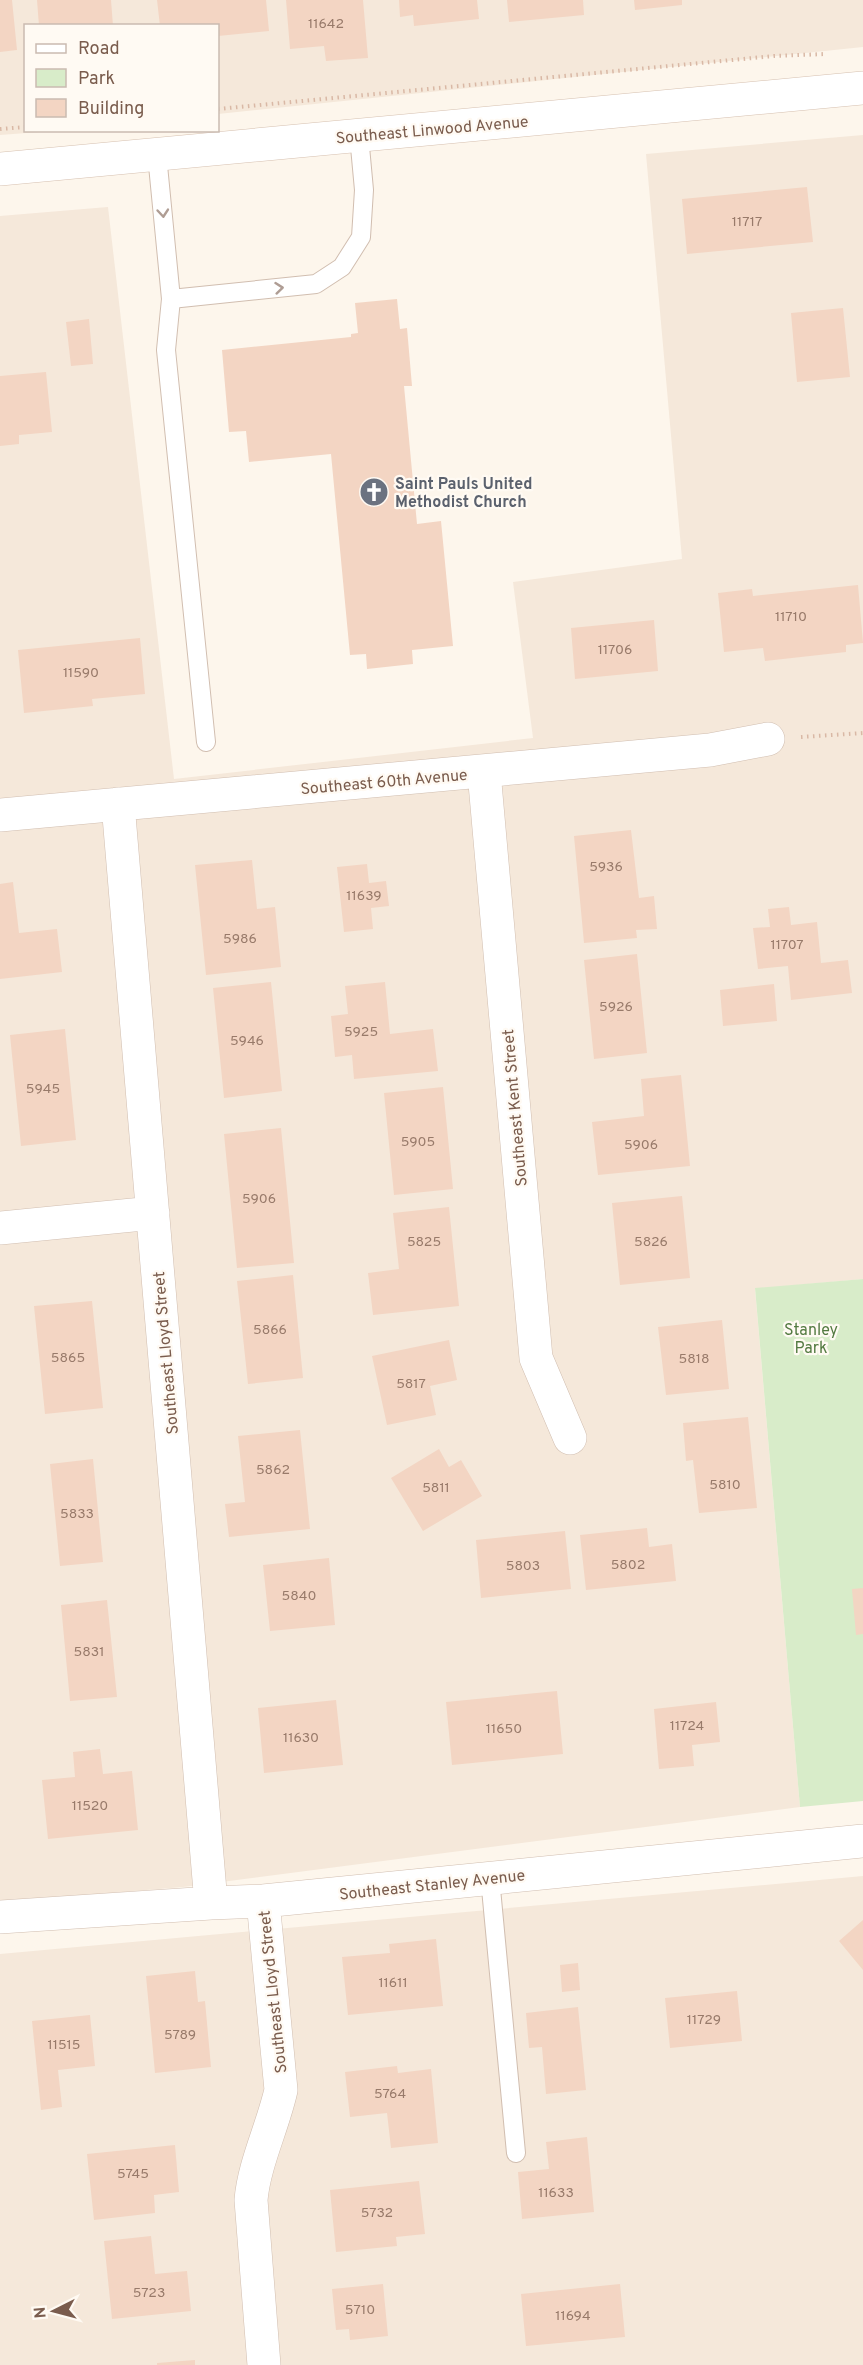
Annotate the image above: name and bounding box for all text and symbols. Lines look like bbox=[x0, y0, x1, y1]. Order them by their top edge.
house number: 11642 bbox=[308, 16, 344, 33]
legend bbox=[24, 24, 219, 132]
text: Road bbox=[78, 38, 120, 61]
text: Park bbox=[78, 68, 115, 91]
text: Building bbox=[78, 98, 144, 121]
street label: Southeast Linwood Avenue bbox=[335, 113, 529, 149]
one-way arrow bbox=[156, 209, 169, 218]
house number: 11717 bbox=[732, 214, 762, 231]
one-way arrow bbox=[275, 282, 284, 295]
place label: Saint Pauls United Methodist Church bbox=[395, 475, 533, 513]
church icon: Saint Pauls United Methodist Church bbox=[358, 476, 390, 508]
house number: 11710 bbox=[775, 609, 807, 626]
house number: 11706 bbox=[598, 642, 632, 659]
house number: 11590 bbox=[63, 665, 99, 682]
street label: Southeast 60th Avenue bbox=[300, 766, 468, 800]
house number: 5936 bbox=[589, 859, 623, 876]
house number: 11639 bbox=[346, 888, 382, 905]
house number: 5986 bbox=[223, 931, 257, 948]
house number: 11707 bbox=[770, 937, 804, 954]
house number: 5926 bbox=[599, 999, 633, 1016]
house number: 5925 bbox=[344, 1024, 378, 1041]
street label: Southeast Kent Street bbox=[499, 1028, 533, 1187]
house number: 5946 bbox=[230, 1033, 264, 1050]
house number: 5945 bbox=[26, 1081, 60, 1098]
house number: 5905 bbox=[401, 1134, 435, 1151]
house number: 5906 bbox=[624, 1137, 658, 1154]
house number: 5906 bbox=[242, 1191, 276, 1208]
house number: 5825 bbox=[407, 1234, 441, 1251]
house number: 5826 bbox=[634, 1234, 668, 1251]
street label: Southeast Lloyd Street bbox=[150, 1271, 184, 1435]
park label: Stanley Park bbox=[784, 1321, 838, 1359]
house number: 5866 bbox=[253, 1322, 287, 1339]
house number: 5865 bbox=[51, 1350, 85, 1367]
house number: 5818 bbox=[679, 1351, 710, 1368]
house number: 5817 bbox=[396, 1376, 426, 1393]
house number: 5862 bbox=[256, 1462, 290, 1479]
house number: 5810 bbox=[709, 1477, 741, 1494]
house number: 5811 bbox=[422, 1480, 450, 1497]
house number: 5833 bbox=[60, 1506, 94, 1523]
house number: 5802 bbox=[611, 1557, 645, 1574]
house number: 5803 bbox=[506, 1558, 540, 1575]
house number: 5840 bbox=[282, 1588, 316, 1605]
house number: 5831 bbox=[74, 1644, 104, 1661]
house number: 11724 bbox=[670, 1718, 704, 1735]
house number: 11650 bbox=[486, 1721, 522, 1738]
house number: 11630 bbox=[283, 1730, 319, 1747]
house number: 11520 bbox=[72, 1798, 108, 1815]
street label: Southeast Stanley Avenue bbox=[338, 1866, 526, 1906]
street label: Southeast Lloyd Street bbox=[255, 1909, 292, 2074]
house number: 11611 bbox=[378, 1975, 408, 1992]
house number: 11729 bbox=[687, 2012, 721, 2029]
house number: 5789 bbox=[164, 2027, 196, 2044]
house number: 11515 bbox=[47, 2037, 81, 2054]
house number: 5764 bbox=[374, 2086, 406, 2103]
house number: 5745 bbox=[117, 2166, 149, 2183]
house number: 11633 bbox=[538, 2185, 574, 2202]
house number: 5732 bbox=[361, 2205, 393, 2222]
north arrow bbox=[24, 2281, 84, 2341]
house number: 5723 bbox=[133, 2285, 165, 2302]
house number: 5710 bbox=[345, 2302, 375, 2319]
text: N bbox=[31, 2306, 52, 2319]
house number: 11694 bbox=[555, 2308, 591, 2325]

